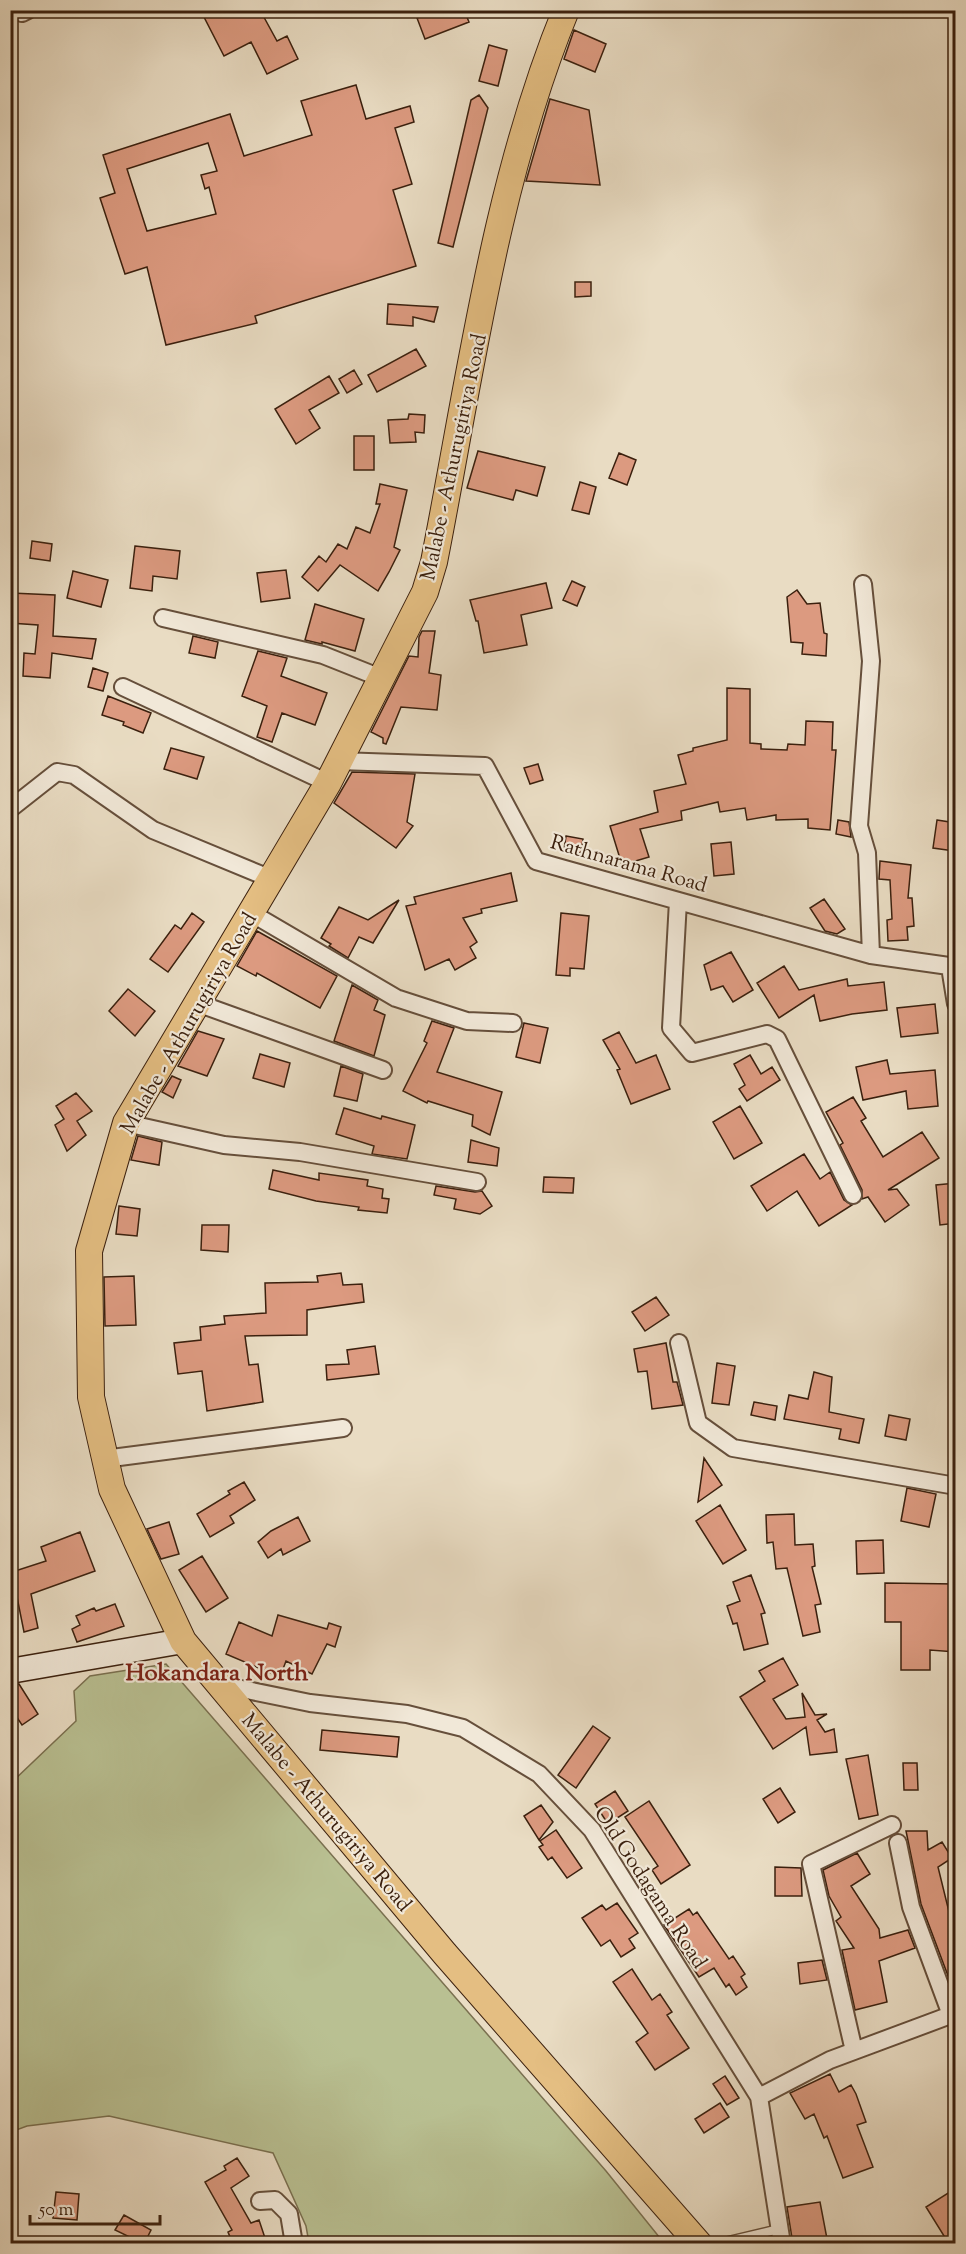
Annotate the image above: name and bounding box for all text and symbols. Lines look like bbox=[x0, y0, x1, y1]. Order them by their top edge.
street label: Malabe - Athurugiriya Road bbox=[414, 331, 496, 584]
street label: Rathnarama Road bbox=[546, 828, 711, 902]
street label: Malabe - Athurugiriya Road bbox=[114, 907, 266, 1140]
district label: Hokandara North bbox=[126, 1657, 309, 1691]
street label: Malabe - Athurugiriya Road bbox=[233, 1707, 418, 1919]
street label: Old Godagama Road bbox=[585, 1801, 713, 1975]
scale bar bbox=[30, 2188, 160, 2226]
text: 50 m bbox=[38, 2198, 74, 2224]

